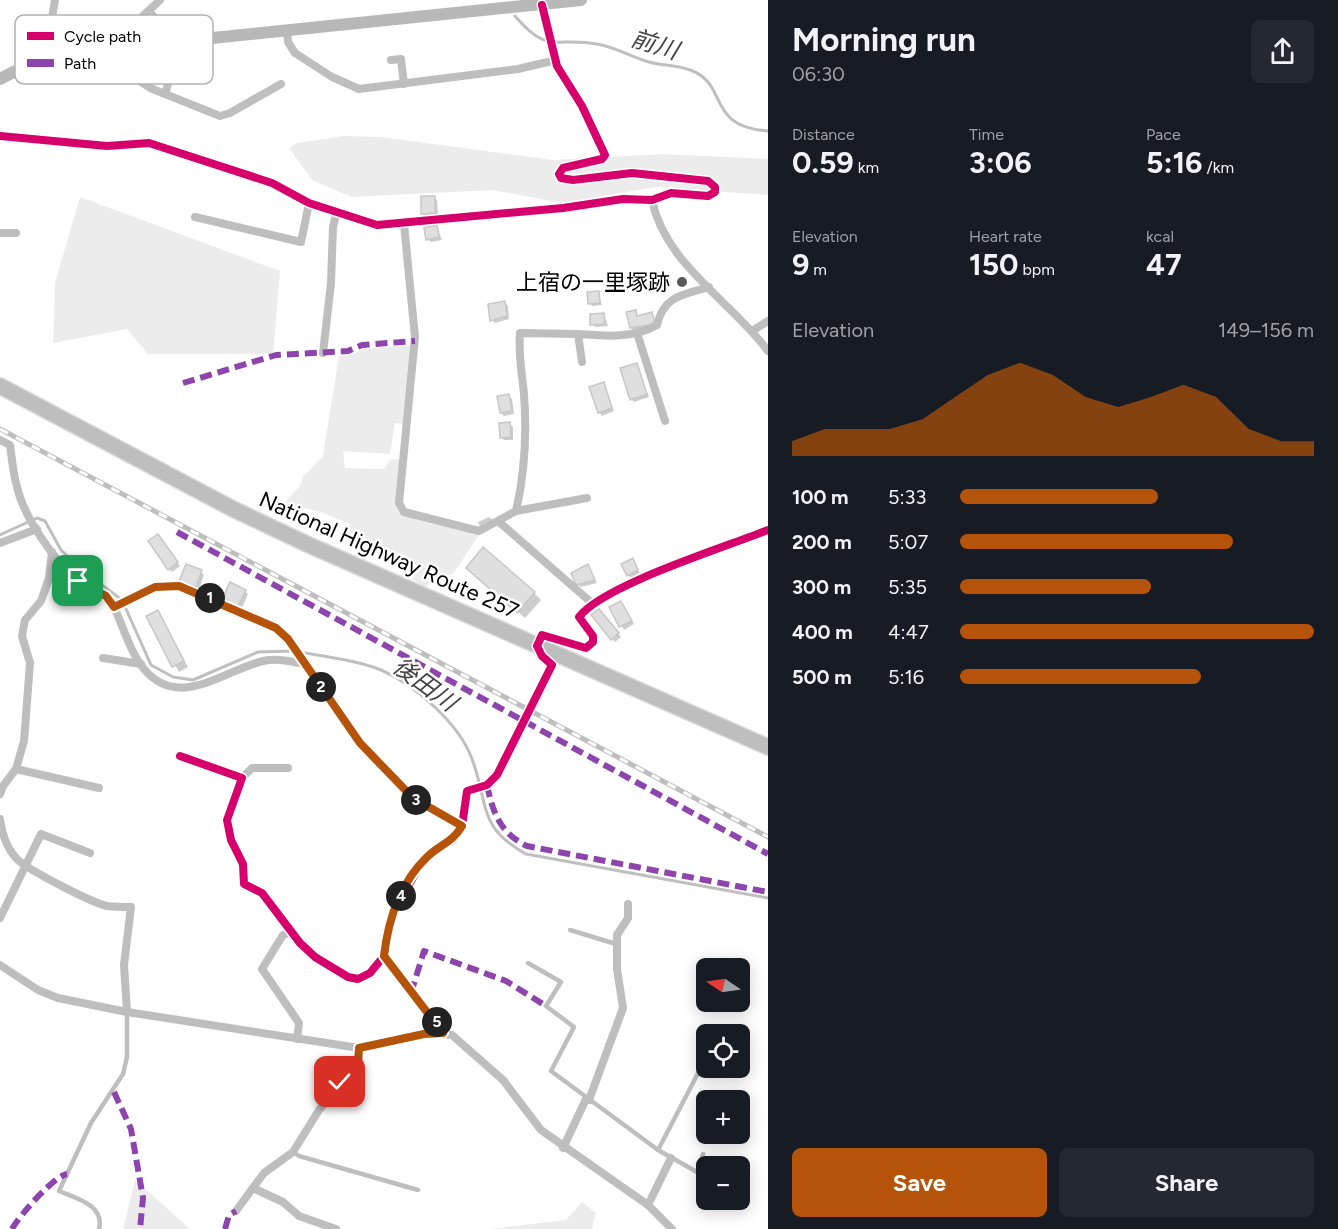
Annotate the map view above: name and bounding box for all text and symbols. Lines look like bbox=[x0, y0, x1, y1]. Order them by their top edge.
legend bbox=[15, 15, 213, 84]
text: Morning run bbox=[792, 20, 976, 59]
button: share bbox=[1251, 20, 1314, 83]
water label: 前川 bbox=[628, 23, 685, 66]
text: Cycle path bbox=[64, 27, 141, 46]
text: Path bbox=[64, 54, 96, 73]
text: 06:30 bbox=[792, 62, 845, 86]
text: Distance bbox=[792, 125, 855, 144]
text: Time bbox=[969, 125, 1004, 144]
text: Pace bbox=[1146, 125, 1181, 144]
text: 0.59 bbox=[792, 144, 854, 181]
text: 3:06 bbox=[969, 144, 1032, 181]
text: 5:16 bbox=[1146, 144, 1203, 181]
text: km bbox=[854, 158, 879, 177]
text: /km bbox=[1203, 158, 1234, 177]
text: Elevation bbox=[792, 227, 858, 246]
text: Heart rate bbox=[969, 227, 1042, 246]
text: kcal bbox=[1146, 227, 1174, 246]
text: 9 bbox=[792, 246, 809, 283]
text: 150 bbox=[969, 246, 1019, 283]
text: 47 bbox=[1146, 246, 1182, 283]
text: m bbox=[809, 260, 827, 279]
text: bpm bbox=[1019, 260, 1055, 279]
place label: 上宿の一里塚跡 bbox=[516, 269, 670, 296]
marker: 上宿の一里塚跡 bbox=[675, 275, 689, 289]
text: Elevation bbox=[792, 318, 874, 342]
text: 149–156 m bbox=[1218, 318, 1314, 342]
street label: National Highway Route 257 bbox=[255, 485, 523, 625]
text: 100 m bbox=[792, 485, 849, 509]
text: 5:33 bbox=[888, 485, 926, 509]
text: 200 m bbox=[792, 530, 852, 554]
text: 5:07 bbox=[888, 530, 928, 554]
pin bbox=[52, 555, 103, 606]
icon: arrive bbox=[61, 564, 94, 597]
text: 300 m bbox=[792, 575, 851, 599]
text: 5:35 bbox=[888, 575, 927, 599]
pin: 1 bbox=[195, 583, 225, 613]
text: 1 bbox=[207, 588, 213, 607]
text: 400 m bbox=[792, 620, 853, 644]
text: 4:47 bbox=[888, 620, 929, 644]
water label: 後田川 bbox=[387, 651, 465, 719]
text: 500 m bbox=[792, 665, 852, 689]
text: 5:16 bbox=[888, 665, 924, 689]
pin: 2 bbox=[306, 672, 336, 702]
text: 2 bbox=[316, 677, 326, 696]
pin: 3 bbox=[401, 785, 431, 815]
text: 3 bbox=[412, 790, 420, 809]
pin: 4 bbox=[386, 881, 416, 911]
text: 4 bbox=[396, 886, 406, 905]
north arrow bbox=[696, 958, 750, 1012]
map controls bbox=[696, 958, 750, 1210]
pin: 5 bbox=[422, 1007, 452, 1037]
text: 5 bbox=[432, 1012, 442, 1031]
button: locate bbox=[696, 1024, 750, 1078]
pin bbox=[314, 1056, 365, 1107]
icon: check bbox=[323, 1065, 356, 1098]
button: + bbox=[696, 1090, 750, 1144]
button: Save bbox=[792, 1148, 1047, 1217]
button: Share bbox=[1059, 1148, 1314, 1217]
button: − bbox=[696, 1156, 750, 1210]

